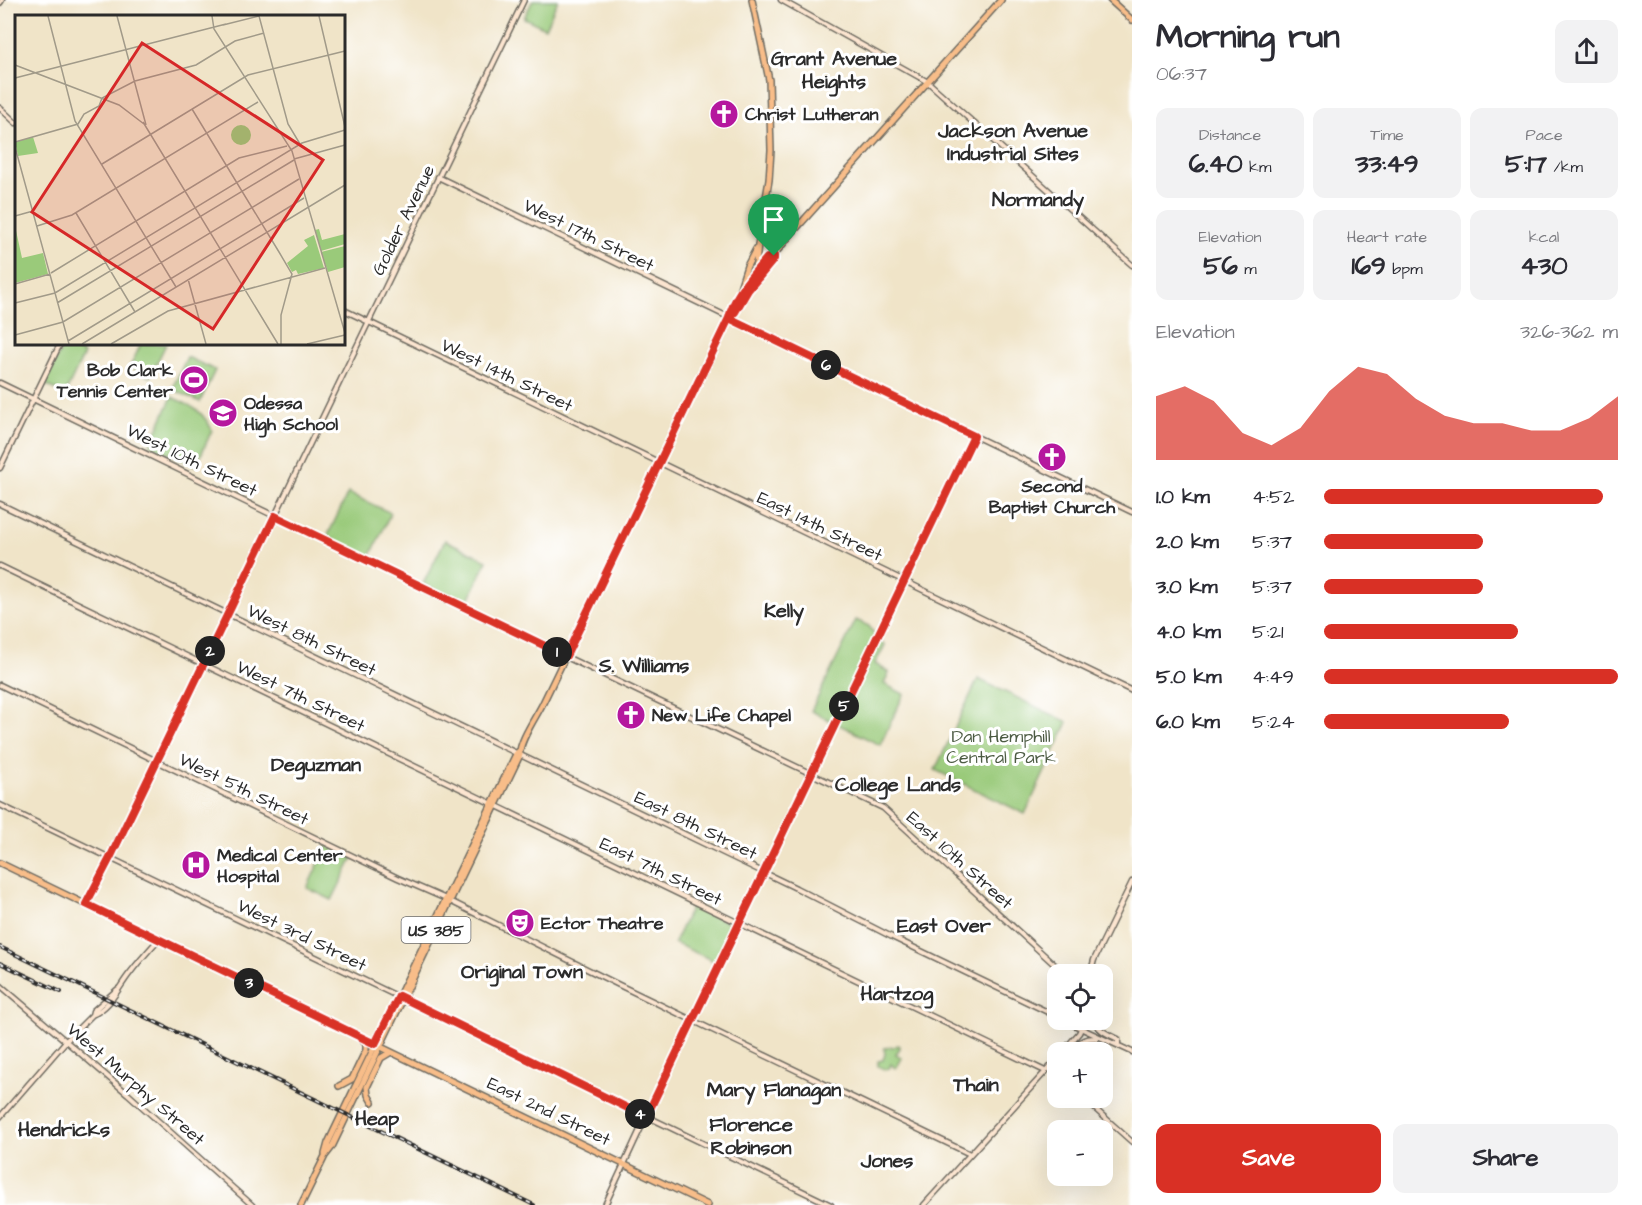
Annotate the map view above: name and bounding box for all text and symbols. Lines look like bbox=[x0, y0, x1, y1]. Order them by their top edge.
text: Morning run bbox=[1156, 14, 1340, 60]
inset map bbox=[15, 15, 345, 345]
button: share bbox=[1555, 20, 1618, 83]
district label: Grant Avenue Heights bbox=[771, 45, 897, 97]
text: 06:37 bbox=[1156, 60, 1207, 88]
church icon: Christ Lutheran bbox=[708, 98, 740, 130]
place label: Christ Lutheran bbox=[745, 102, 878, 127]
district label: Jackson Avenue Industrial Sites bbox=[937, 117, 1088, 168]
text: Distance bbox=[1199, 124, 1261, 146]
text: Time bbox=[1370, 124, 1404, 146]
text: Pace bbox=[1525, 124, 1563, 146]
text: 6.40 bbox=[1189, 146, 1243, 182]
text: 33:49 bbox=[1355, 146, 1419, 182]
text: 5:17 bbox=[1505, 146, 1547, 182]
text: km bbox=[1243, 156, 1271, 178]
text: /km bbox=[1547, 156, 1583, 178]
street label: Golder Avenue bbox=[366, 161, 441, 280]
district label: Normandy bbox=[992, 186, 1084, 215]
street label: West 17th Street bbox=[519, 193, 659, 278]
pin bbox=[748, 194, 799, 256]
icon: arrive bbox=[757, 203, 790, 236]
text: Elevation bbox=[1199, 226, 1261, 248]
text: Heart rate bbox=[1347, 226, 1427, 248]
text: kcal bbox=[1529, 226, 1559, 248]
text: 56 bbox=[1203, 248, 1238, 284]
text: 169 bbox=[1351, 248, 1386, 284]
text: 430 bbox=[1520, 248, 1568, 284]
text: m bbox=[1238, 258, 1257, 280]
text: bpm bbox=[1386, 258, 1423, 280]
text: Elevation bbox=[1156, 318, 1235, 346]
text: 326–362 m bbox=[1520, 318, 1618, 346]
street label: West 14th Street bbox=[437, 333, 577, 418]
pin: 6 bbox=[811, 350, 841, 380]
text: 6 bbox=[821, 354, 831, 376]
place label: Bob Clark Tennis Center bbox=[56, 358, 174, 404]
sports icon: Bob Clark Tennis Center bbox=[178, 364, 210, 396]
place label: Odessa High School bbox=[244, 391, 338, 438]
school or university icon: Odessa High School bbox=[207, 397, 239, 429]
street label: West 10th Street bbox=[122, 418, 262, 503]
church icon: Second Baptist Church bbox=[1036, 441, 1068, 473]
place label: Second Baptist Church bbox=[989, 474, 1116, 520]
text: 1.0 km bbox=[1156, 483, 1210, 511]
text: 4:52 bbox=[1252, 483, 1295, 511]
street label: East 14th Street bbox=[753, 485, 887, 568]
text: 2.0 km bbox=[1156, 528, 1219, 556]
text: 5:37 bbox=[1252, 528, 1292, 556]
text: 3.0 km bbox=[1156, 573, 1217, 601]
text: 5:37 bbox=[1252, 573, 1292, 601]
district label: Kelly bbox=[764, 597, 804, 626]
street label: West 8th Street bbox=[243, 598, 381, 683]
text: 4.0 km bbox=[1156, 618, 1221, 646]
text: 5:21 bbox=[1252, 618, 1284, 646]
pin: 2 bbox=[195, 636, 225, 666]
pin: 1 bbox=[542, 637, 572, 667]
text: 2 bbox=[205, 640, 215, 662]
text: 1 bbox=[556, 641, 558, 663]
district label: S. Williams bbox=[598, 652, 689, 680]
street label: West 7th Street bbox=[232, 654, 370, 739]
text: 5.0 km bbox=[1156, 663, 1221, 691]
text: 4:49 bbox=[1252, 663, 1294, 691]
pin: 5 bbox=[829, 691, 859, 721]
text: 5 bbox=[838, 695, 850, 717]
church icon: New Life Chapel bbox=[615, 699, 647, 731]
place label: New Life Chapel bbox=[652, 703, 791, 728]
text: 6.0 km bbox=[1156, 708, 1220, 736]
text: 5:24 bbox=[1252, 708, 1295, 736]
park label: Dan Hemphill Central Park bbox=[946, 724, 1056, 770]
street label: West 5th Street bbox=[175, 747, 314, 832]
district label: Deguzman bbox=[271, 751, 361, 780]
district label: College Lands bbox=[835, 771, 961, 800]
street label: East 8th Street bbox=[630, 785, 762, 866]
street label: East 10th Street bbox=[901, 806, 1019, 916]
street label: East 7th Street bbox=[595, 831, 727, 912]
place label: Medical Center Hospital bbox=[217, 843, 343, 889]
hospital icon: Medical Center Hospital bbox=[180, 849, 212, 881]
street label: West 3rd Street bbox=[233, 893, 371, 978]
theatre icon: Ector Theatre bbox=[504, 907, 536, 939]
place label: Ector Theatre bbox=[541, 911, 664, 936]
district label: East Over bbox=[897, 912, 992, 940]
road number: US 385 bbox=[402, 917, 470, 943]
district label: Original Town bbox=[461, 958, 583, 987]
map controls bbox=[1047, 964, 1113, 1186]
button: locate bbox=[1047, 964, 1113, 1030]
pin: 3 bbox=[234, 968, 264, 998]
text: 3 bbox=[245, 972, 253, 994]
district label: Hartzog bbox=[861, 980, 934, 1009]
street label: West Murphy Street bbox=[61, 1017, 211, 1153]
button: + bbox=[1047, 1042, 1113, 1108]
street label: East 2nd Street bbox=[483, 1071, 615, 1152]
district label: Thain bbox=[952, 1071, 999, 1099]
district label: Mary Flanagan bbox=[707, 1076, 841, 1105]
pin: 4 bbox=[625, 1099, 655, 1129]
text: 4 bbox=[635, 1103, 645, 1125]
district label: Heap bbox=[355, 1105, 400, 1133]
district label: Florence Robinson bbox=[709, 1111, 793, 1162]
district label: Hendricks bbox=[18, 1116, 110, 1144]
button: − bbox=[1047, 1120, 1113, 1186]
button: Save bbox=[1156, 1124, 1381, 1193]
button: Share bbox=[1393, 1124, 1618, 1193]
district label: Jones bbox=[860, 1147, 913, 1175]

